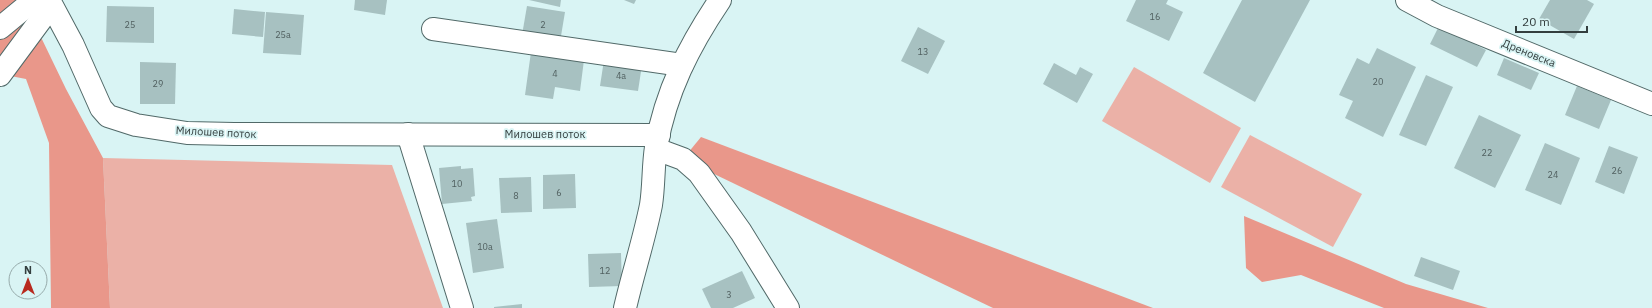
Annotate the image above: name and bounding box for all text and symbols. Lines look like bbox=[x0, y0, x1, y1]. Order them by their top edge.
scale bar bbox=[1516, 8, 1587, 34]
house number: 16 bbox=[1150, 11, 1160, 22]
text: 20 m bbox=[1522, 14, 1550, 29]
house number: 25 bbox=[125, 19, 135, 30]
house number: 2 bbox=[540, 19, 546, 30]
house number: 25a bbox=[275, 29, 291, 40]
street label: Дреновска bbox=[1500, 36, 1558, 70]
house number: 13 bbox=[918, 46, 928, 57]
house number: 4 bbox=[552, 68, 558, 79]
house number: 4a bbox=[616, 70, 626, 81]
house number: 20 bbox=[1373, 76, 1383, 87]
house number: 29 bbox=[153, 78, 163, 89]
street label: Милошев поток bbox=[175, 123, 257, 141]
street label: Милошев поток bbox=[505, 127, 585, 141]
house number: 22 bbox=[1482, 147, 1492, 158]
house number: 26 bbox=[1612, 165, 1622, 176]
house number: 24 bbox=[1548, 169, 1558, 180]
house number: 10 bbox=[452, 178, 462, 189]
house number: 6 bbox=[556, 187, 562, 198]
house number: 8 bbox=[513, 190, 519, 201]
house number: 10a bbox=[477, 241, 493, 252]
north arrow bbox=[8, 260, 48, 300]
text: N bbox=[24, 263, 32, 277]
house number: 12 bbox=[600, 265, 610, 276]
house number: 3 bbox=[726, 289, 732, 300]

